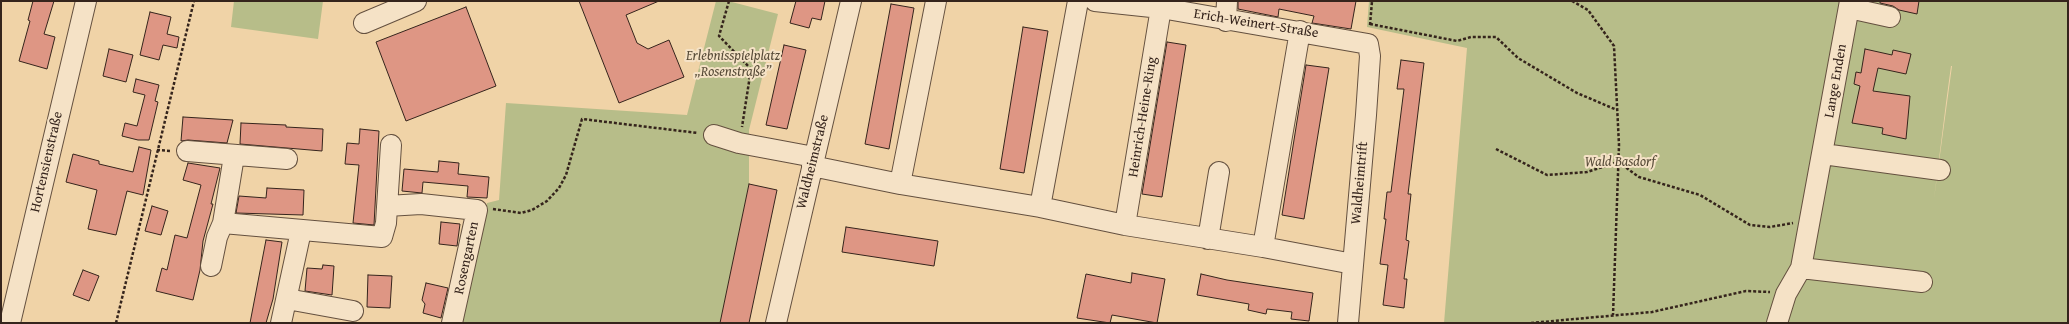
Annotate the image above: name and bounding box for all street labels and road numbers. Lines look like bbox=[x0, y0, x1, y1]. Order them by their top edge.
street label: Erich-Weinert-Straße bbox=[1192, 6, 1320, 42]
street label: Lange Enden bbox=[1821, 43, 1851, 119]
street label: Heinrich-Heine-Ring bbox=[1125, 56, 1161, 178]
street label: Hortensienstraße bbox=[27, 110, 67, 214]
street label: Waldheimstraße bbox=[793, 113, 833, 211]
street label: Waldheimtrift bbox=[1348, 141, 1372, 225]
street label: Rosengarten bbox=[451, 220, 483, 296]

